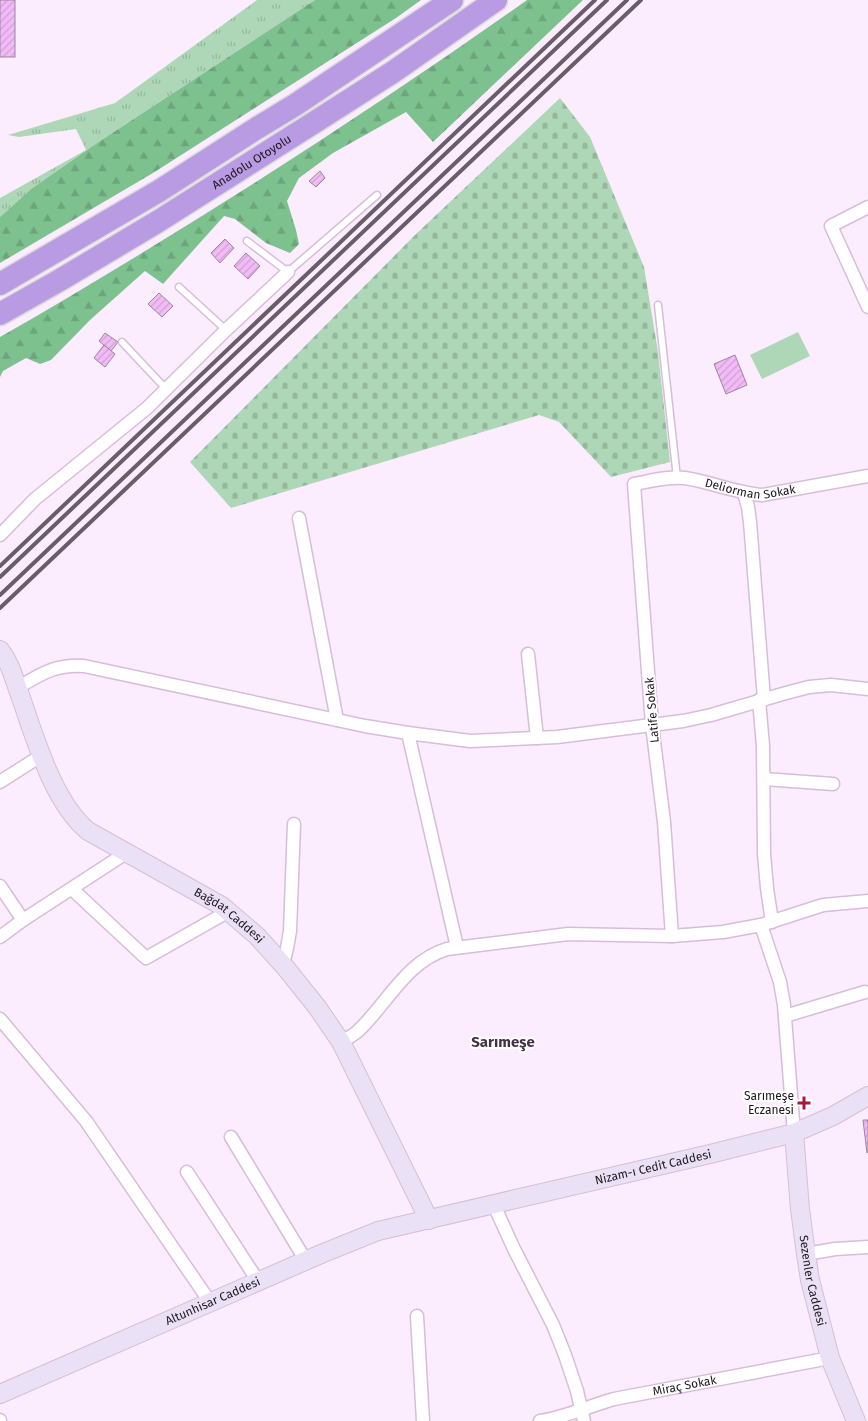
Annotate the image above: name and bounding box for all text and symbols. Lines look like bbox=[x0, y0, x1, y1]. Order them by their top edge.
street label: Anadolu Otoyolu bbox=[209, 132, 294, 192]
street label: Deliorman Sokak bbox=[703, 476, 797, 502]
street label: Latife Sokak bbox=[642, 676, 662, 743]
street label: Bağdat Caddesi bbox=[192, 885, 267, 946]
district label: Sarımeşe bbox=[471, 1033, 535, 1052]
place label: Sarımeşe Eczanesi bbox=[744, 1089, 794, 1117]
marker: Sarımeşe Eczanesi bbox=[798, 1097, 810, 1109]
street label: Nizam-ı Cedit Caddesi bbox=[593, 1147, 713, 1187]
street label: Sezenler Caddesi bbox=[797, 1234, 829, 1328]
street label: Altunhisar Caddesi bbox=[163, 1274, 262, 1328]
street label: Miraç Sokak bbox=[651, 1373, 718, 1399]

